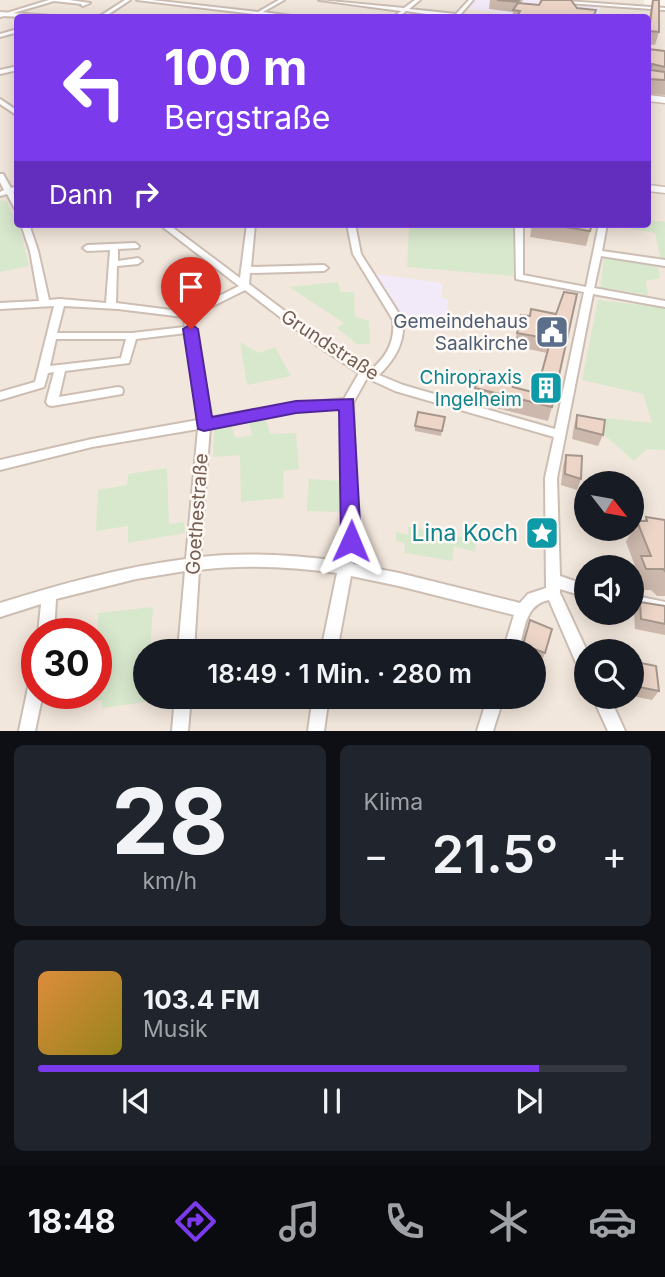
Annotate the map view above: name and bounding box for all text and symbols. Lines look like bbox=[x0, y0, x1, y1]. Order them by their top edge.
text: 100 m bbox=[164, 38, 308, 97]
icon: left bbox=[49, 42, 140, 133]
text: Bergstraße bbox=[164, 98, 330, 137]
icon: right bbox=[127, 175, 165, 213]
text: Dann bbox=[49, 179, 113, 210]
pin bbox=[161, 257, 221, 329]
icon: arrive bbox=[172, 268, 210, 306]
street label: Grundstraße bbox=[277, 305, 383, 385]
place label: Gemeindehaus Saalkirche bbox=[393, 310, 528, 355]
public building icon: Gemeindehaus Saalkirche bbox=[533, 313, 571, 351]
place label: Chiropraxis Ingelheim bbox=[420, 366, 522, 411]
building icon: Chiropraxis Ingelheim bbox=[527, 369, 565, 407]
street label: Goethestraße bbox=[181, 452, 213, 576]
north arrow bbox=[574, 471, 644, 541]
map controls bbox=[574, 471, 644, 709]
position arrow bbox=[314, 504, 388, 578]
place icon: Lina Koch bbox=[523, 514, 561, 552]
place label: Lina Koch bbox=[411, 519, 518, 547]
button: sound bbox=[574, 555, 644, 625]
speed limit sign: 30 bbox=[21, 618, 112, 709]
button: search bbox=[574, 639, 644, 709]
text: 18:49 · 1 Min. · 280 m bbox=[207, 658, 472, 689]
text: 28 bbox=[111, 766, 228, 876]
text: Klima bbox=[364, 788, 423, 816]
text: 21.5° bbox=[432, 823, 559, 886]
text: − bbox=[364, 832, 389, 878]
text: + bbox=[602, 832, 627, 878]
text: km/h bbox=[142, 867, 197, 895]
text: 103.4 FM bbox=[143, 984, 260, 1015]
text: Musik bbox=[143, 1015, 208, 1043]
icon: previous bbox=[117, 1082, 155, 1120]
icon: pause bbox=[313, 1082, 351, 1120]
icon: next bbox=[510, 1082, 548, 1120]
icon: directions bbox=[171, 1197, 220, 1246]
icon: music bbox=[275, 1197, 324, 1246]
icon: phone bbox=[380, 1197, 429, 1246]
icon: climate bbox=[484, 1197, 533, 1246]
icon: car bbox=[588, 1197, 637, 1246]
text: 18:48 bbox=[28, 1202, 115, 1241]

